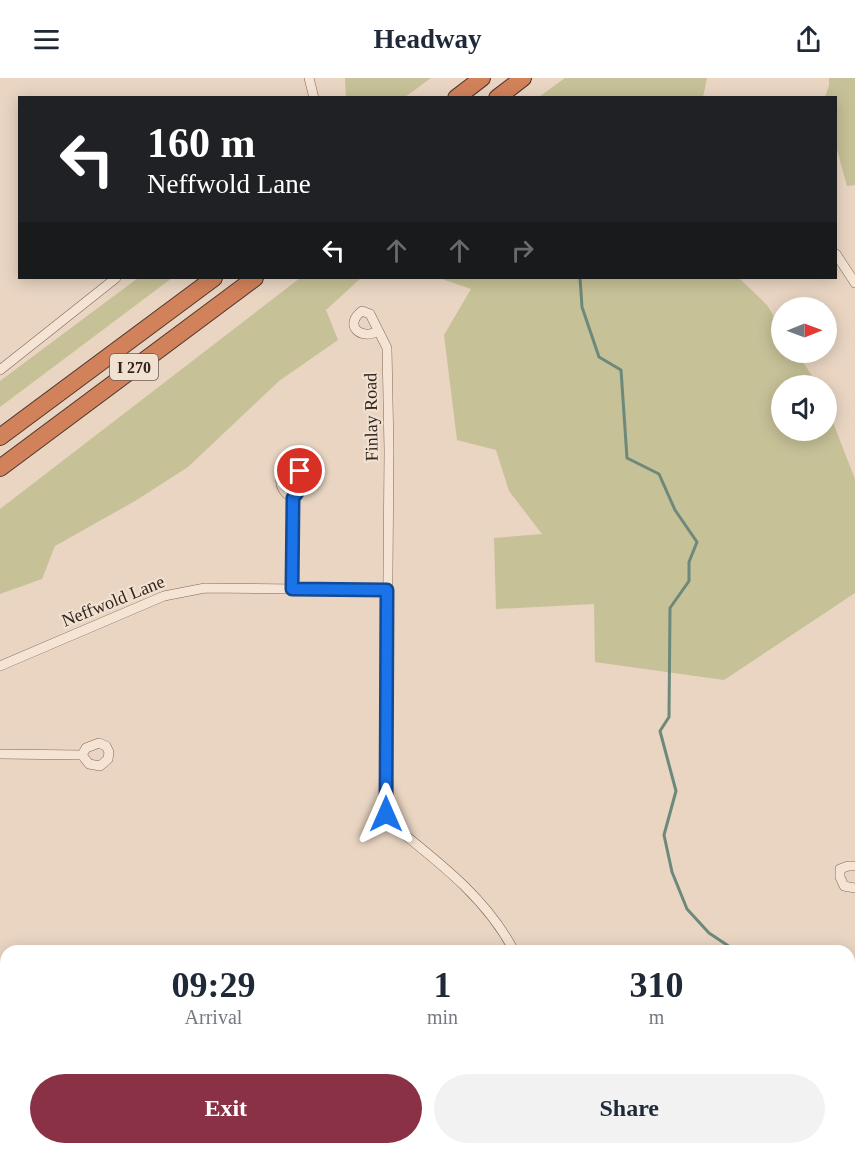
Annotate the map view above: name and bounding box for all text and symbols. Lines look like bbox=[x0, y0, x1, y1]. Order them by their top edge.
icon: menu bbox=[30, 23, 63, 56]
icon: share bbox=[792, 23, 825, 56]
text: Headway bbox=[374, 24, 482, 54]
icon: left bbox=[48, 120, 126, 198]
text: 160 m bbox=[147, 120, 256, 166]
text: Neffwold Lane bbox=[147, 169, 311, 199]
icon: left bbox=[317, 234, 350, 267]
icon: ahead bbox=[380, 234, 413, 267]
icon: ahead bbox=[443, 234, 476, 267]
icon: right bbox=[506, 234, 539, 267]
north arrow bbox=[771, 297, 837, 363]
map controls bbox=[771, 297, 837, 441]
road number: I 270 bbox=[110, 354, 158, 380]
street label: Finlay Road bbox=[360, 373, 382, 461]
button: sound bbox=[771, 375, 837, 441]
pin bbox=[274, 445, 325, 496]
icon: arrive bbox=[283, 454, 316, 487]
street label: Neffwold Lane bbox=[59, 571, 167, 631]
position arrow bbox=[354, 782, 418, 846]
text: 09:29 bbox=[171, 965, 255, 1005]
text: 1 bbox=[434, 965, 452, 1005]
text: 310 bbox=[630, 965, 684, 1005]
text: Arrival bbox=[185, 1006, 242, 1028]
text: min bbox=[427, 1006, 458, 1028]
text: m bbox=[649, 1006, 664, 1028]
button: Exit bbox=[30, 1074, 422, 1143]
button: Share bbox=[434, 1074, 825, 1143]

